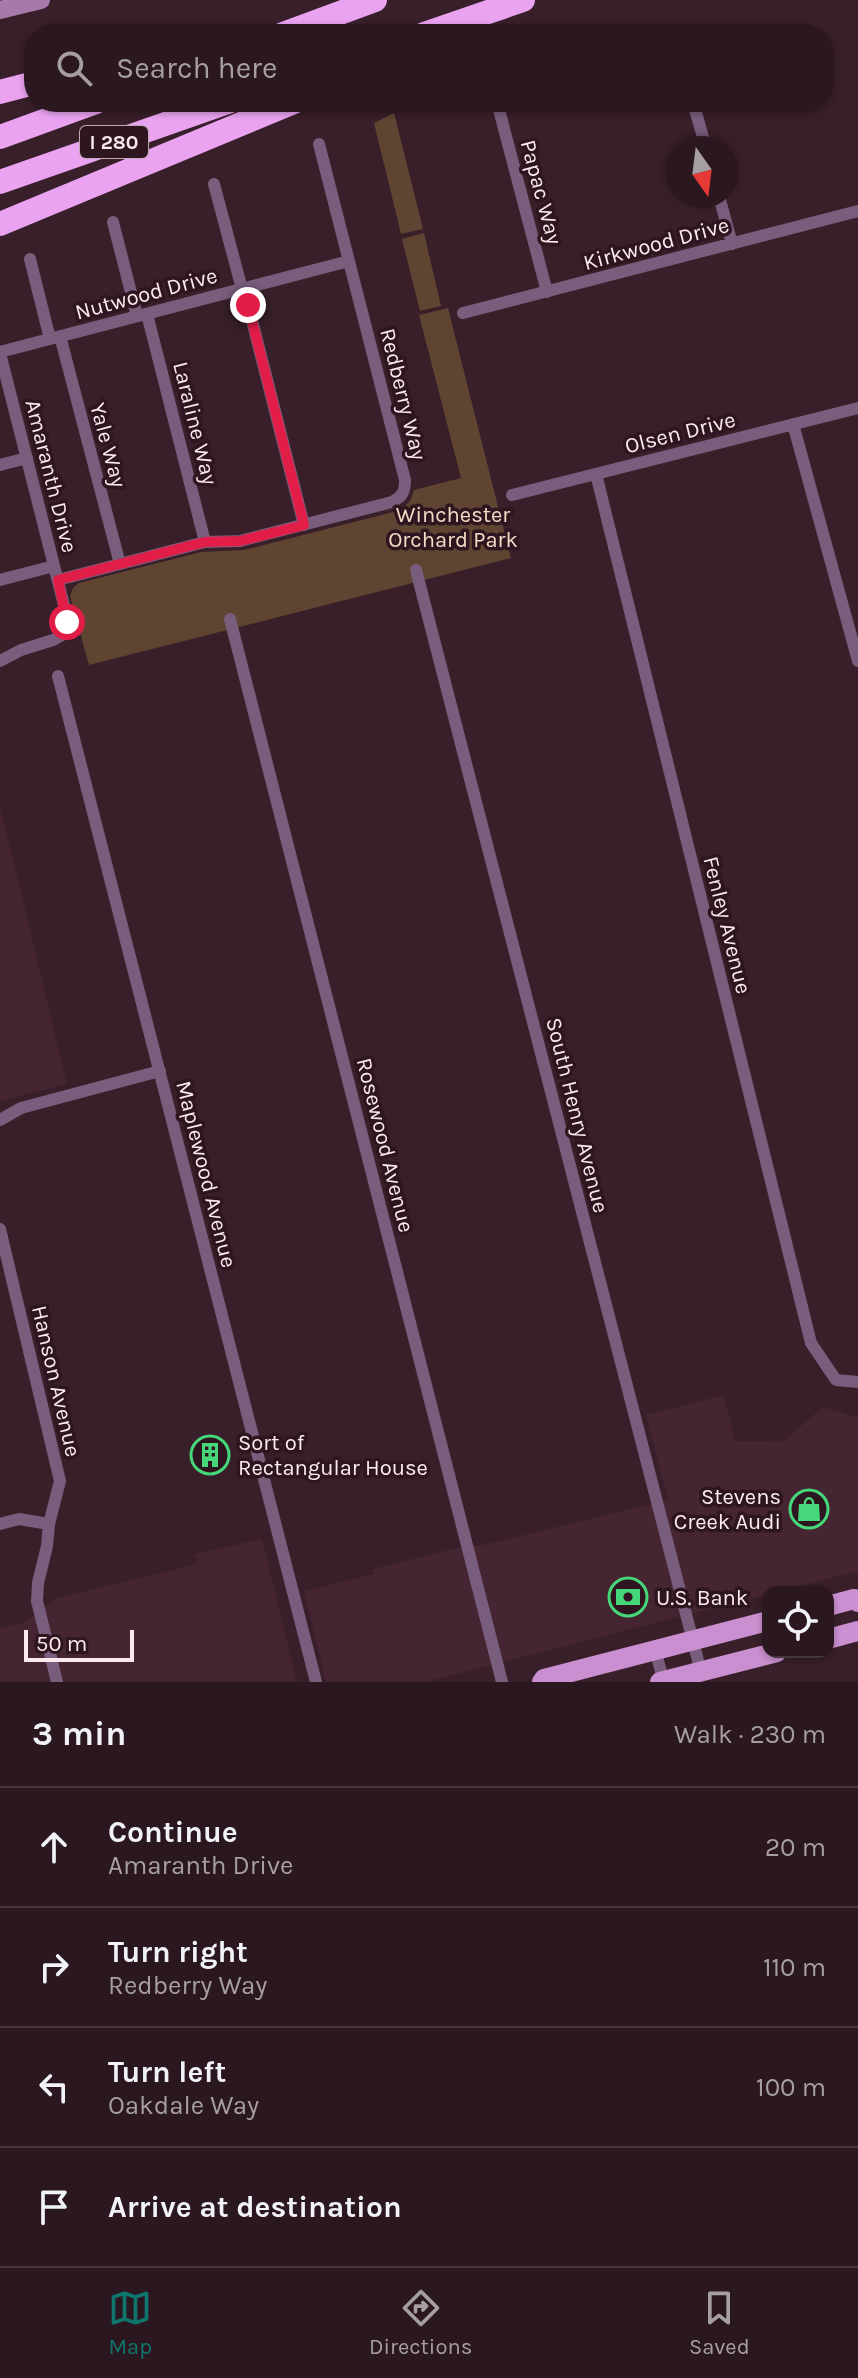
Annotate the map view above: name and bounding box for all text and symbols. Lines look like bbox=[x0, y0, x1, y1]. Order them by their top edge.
search box bbox=[24, 24, 834, 112]
icon: search bbox=[52, 46, 96, 90]
text: Search here bbox=[116, 50, 277, 86]
road number: I 280 bbox=[80, 126, 148, 158]
north arrow bbox=[666, 136, 738, 208]
street label: Papac Way bbox=[515, 137, 567, 247]
street label: Kirkwood Drive bbox=[580, 212, 732, 276]
street label: Nutwood Drive bbox=[72, 262, 220, 325]
route end bbox=[230, 287, 266, 323]
street label: Redberry Way bbox=[374, 326, 432, 463]
street label: Laraline Way bbox=[167, 359, 223, 488]
street label: Amaranth Drive bbox=[19, 397, 83, 555]
street label: Yale Way bbox=[84, 400, 132, 491]
street label: Olsen Drive bbox=[622, 407, 738, 459]
park label: Winchester Orchard Park bbox=[388, 502, 518, 553]
route start bbox=[49, 604, 85, 640]
street label: Fenley Avenue bbox=[697, 854, 757, 997]
street label: South Henry Avenue bbox=[540, 1015, 614, 1216]
street label: Rosewood Avenue bbox=[351, 1055, 419, 1235]
street label: Maplewood Avenue bbox=[170, 1078, 242, 1270]
street label: Hanson Avenue bbox=[26, 1303, 86, 1459]
place label: Sort of Rectangular House bbox=[238, 1430, 428, 1481]
building icon: Sort of Rectangular House bbox=[189, 1434, 231, 1476]
place label: Stevens Creek Audi bbox=[674, 1484, 781, 1535]
shop icon: Stevens Creek Audi bbox=[788, 1488, 830, 1530]
bank icon: U.S. Bank bbox=[607, 1576, 649, 1618]
place label: U.S. Bank bbox=[656, 1585, 748, 1611]
map controls bbox=[762, 1586, 834, 1658]
button: locate bbox=[762, 1586, 834, 1658]
scale bar bbox=[24, 1626, 134, 1662]
text: 50 m bbox=[36, 1631, 87, 1657]
text: 3 min bbox=[32, 1714, 126, 1754]
text: Walk · 230 m bbox=[674, 1719, 826, 1750]
text: Continue bbox=[108, 1814, 238, 1850]
icon: ahead bbox=[32, 1825, 76, 1869]
text: 20 m bbox=[765, 1832, 826, 1863]
text: Amaranth Drive bbox=[108, 1850, 293, 1881]
text: Turn right bbox=[108, 1934, 248, 1970]
icon: right bbox=[32, 1945, 76, 1989]
text: 110 m bbox=[763, 1952, 826, 1983]
text: Redberry Way bbox=[108, 1970, 267, 2001]
text: Turn left bbox=[108, 2054, 226, 2090]
icon: left bbox=[32, 2065, 76, 2109]
text: 100 m bbox=[756, 2072, 826, 2103]
text: Oakdale Way bbox=[108, 2090, 259, 2121]
icon: arrive bbox=[32, 2185, 76, 2229]
text: Arrive at destination bbox=[108, 2189, 402, 2225]
tab: Map bbox=[108, 2286, 152, 2360]
tab: Directions bbox=[369, 2286, 472, 2360]
tab: Saved bbox=[689, 2286, 750, 2360]

